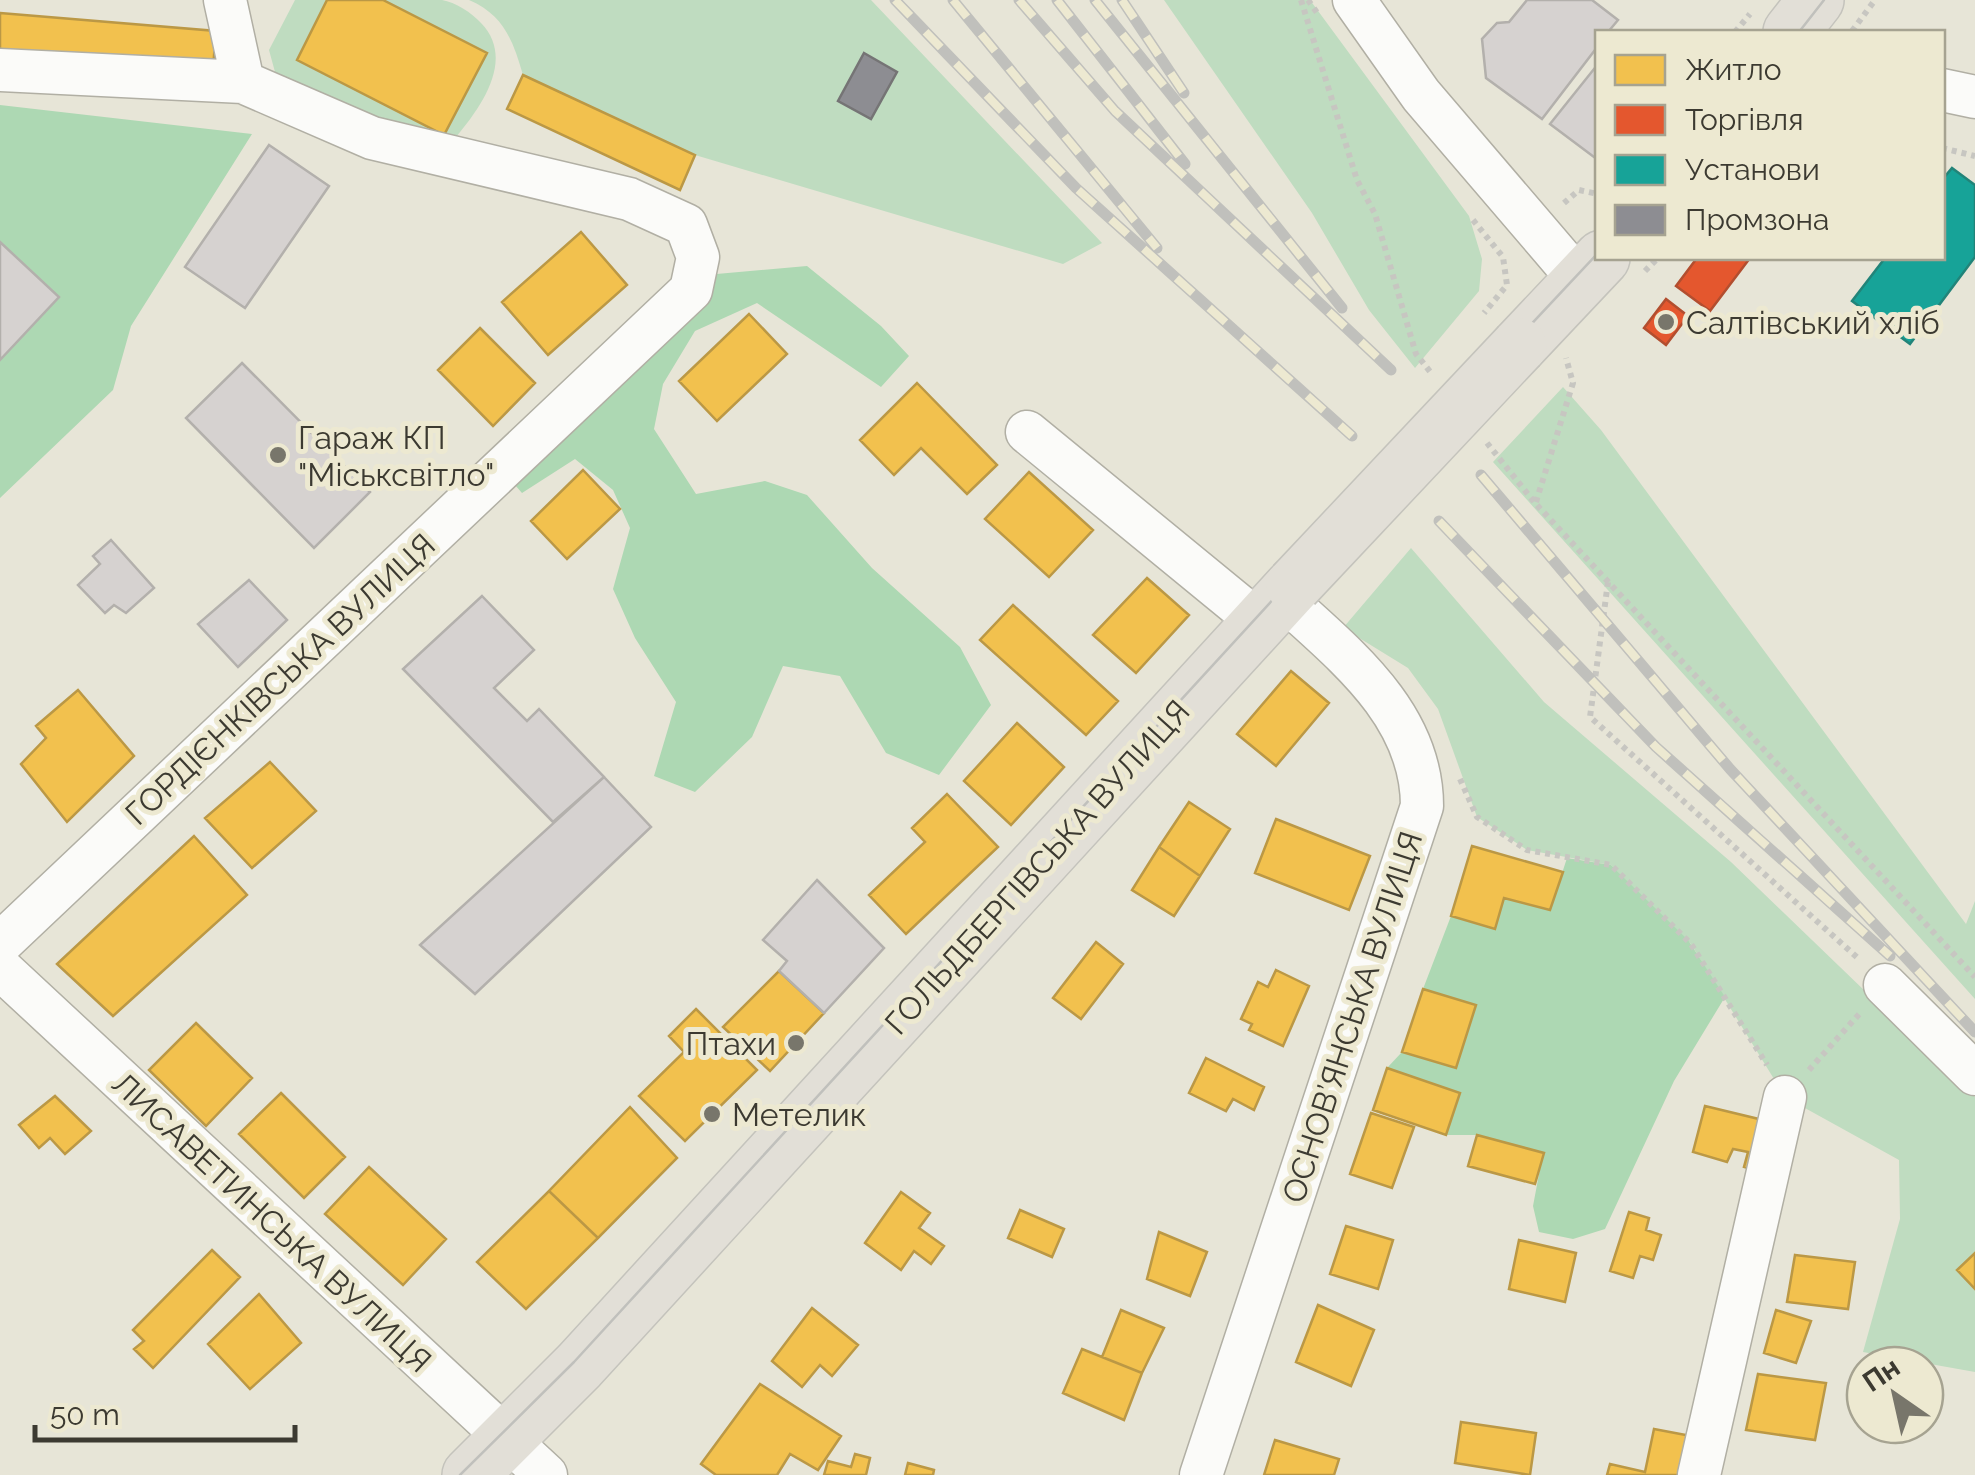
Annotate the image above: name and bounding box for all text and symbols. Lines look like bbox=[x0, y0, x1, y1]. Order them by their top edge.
legend bbox=[1595, 30, 1945, 260]
text: Житло bbox=[1685, 52, 1782, 87]
text: Торгівля bbox=[1685, 102, 1804, 137]
text: Установи bbox=[1685, 152, 1820, 187]
text: Промзона bbox=[1685, 202, 1829, 237]
place label: Салтівський хліб bbox=[1686, 304, 1940, 341]
marker: Салтівський хліб bbox=[1655, 311, 1677, 333]
place label: Гараж КП "Міськсвітло" bbox=[298, 419, 494, 493]
marker: Гараж КП "Міськсвітло" bbox=[267, 444, 289, 466]
street label: ГОРДІЄНКІВСЬКА ВУЛИЦЯ bbox=[118, 526, 442, 832]
street label: ГОЛЬДБЕРГІВСЬКА ВУЛИЦЯ bbox=[877, 692, 1197, 1042]
street label: ОСНОВ’ЯНСЬКА ВУЛИЦЯ bbox=[1274, 827, 1430, 1207]
place label: Птахи bbox=[685, 1025, 776, 1062]
marker: Птахи bbox=[785, 1032, 807, 1054]
street label: ЛИСАВЕТИНСЬКА ВУЛИЦЯ bbox=[105, 1065, 439, 1379]
place label: Метелик bbox=[732, 1096, 866, 1133]
marker: Метелик bbox=[701, 1103, 723, 1125]
north arrow bbox=[1845, 1345, 1945, 1445]
text: Пн bbox=[1857, 1351, 1906, 1399]
scale bar bbox=[35, 1380, 295, 1442]
text: 50 m bbox=[50, 1397, 120, 1432]

